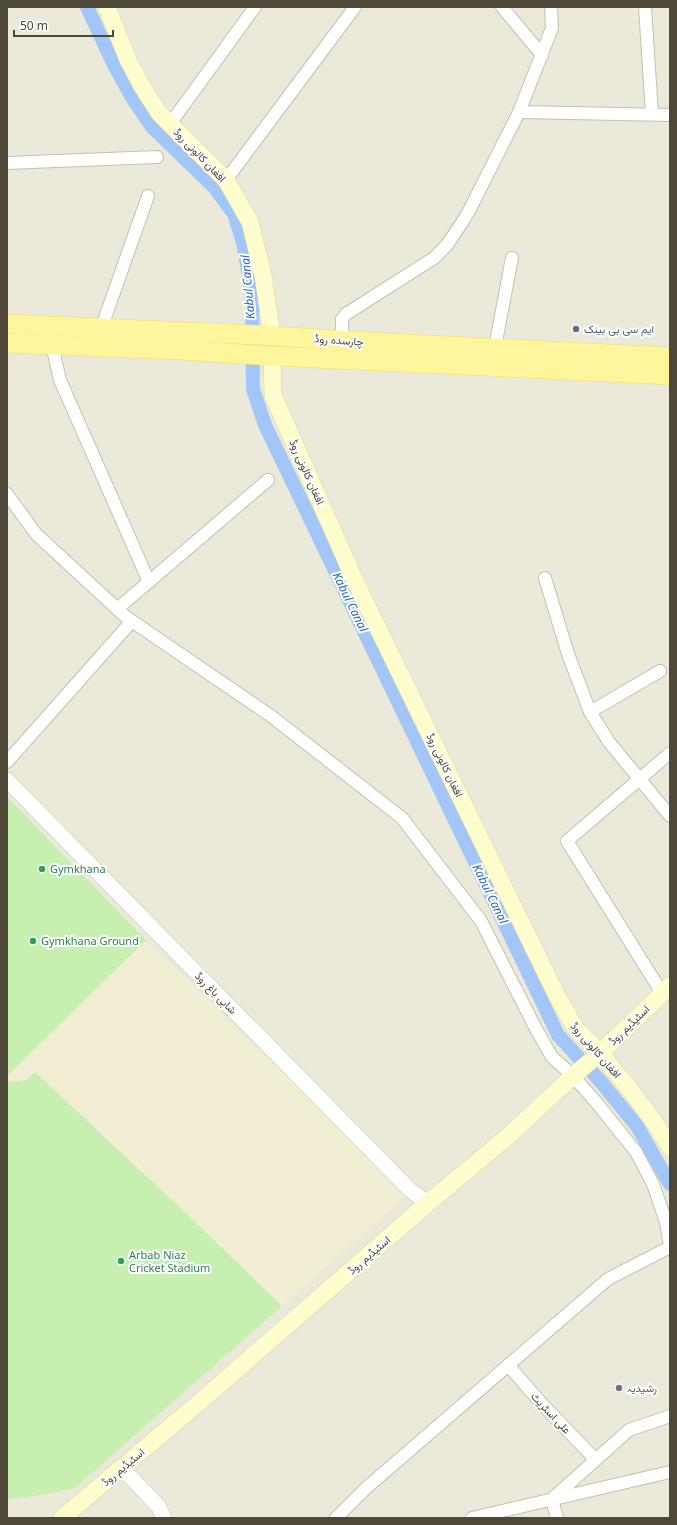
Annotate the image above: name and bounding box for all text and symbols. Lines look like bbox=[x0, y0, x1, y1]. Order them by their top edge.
scale bar bbox=[14, 12, 113, 38]
text: 50 m bbox=[20, 17, 48, 34]
street label: افغان کالونی روڈ bbox=[171, 124, 230, 185]
water label: Kabul Canal bbox=[236, 253, 259, 320]
place label: ایم سی بی بینک bbox=[584, 321, 654, 337]
marker: ایم سی بی بینک bbox=[571, 324, 581, 334]
street label: چارسدہ روڈ bbox=[314, 330, 364, 350]
street label: افغان کالونی روڈ bbox=[286, 437, 328, 507]
water label: Kabul Canal bbox=[329, 569, 373, 635]
street label: افغان کالونی روڈ bbox=[423, 730, 467, 799]
place label: Gymkhana bbox=[50, 861, 106, 876]
water label: Kabul Canal bbox=[469, 861, 513, 927]
marker: Gymkhana bbox=[37, 864, 47, 874]
place label: Gymkhana Ground bbox=[41, 933, 139, 948]
marker: Gymkhana Ground bbox=[28, 936, 38, 946]
street label: شاہی باغ روڈ bbox=[191, 968, 241, 1018]
street label: اسٹیڈیم روڈ bbox=[605, 1001, 653, 1049]
street label: افغان کالونی روڈ bbox=[568, 1018, 625, 1081]
street label: اسٹیڈیم روڈ bbox=[344, 1232, 394, 1278]
place label: Arbab Niaz Cricket Stadium bbox=[129, 1247, 210, 1275]
marker: Arbab Niaz Cricket Stadium bbox=[116, 1256, 126, 1266]
place label: رشیدیہ bbox=[627, 1380, 657, 1395]
marker: رشیدیہ bbox=[614, 1383, 624, 1393]
street label: علی اسٹریٹ bbox=[528, 1389, 575, 1437]
street label: اسٹیڈیم روڈ bbox=[98, 1444, 148, 1490]

